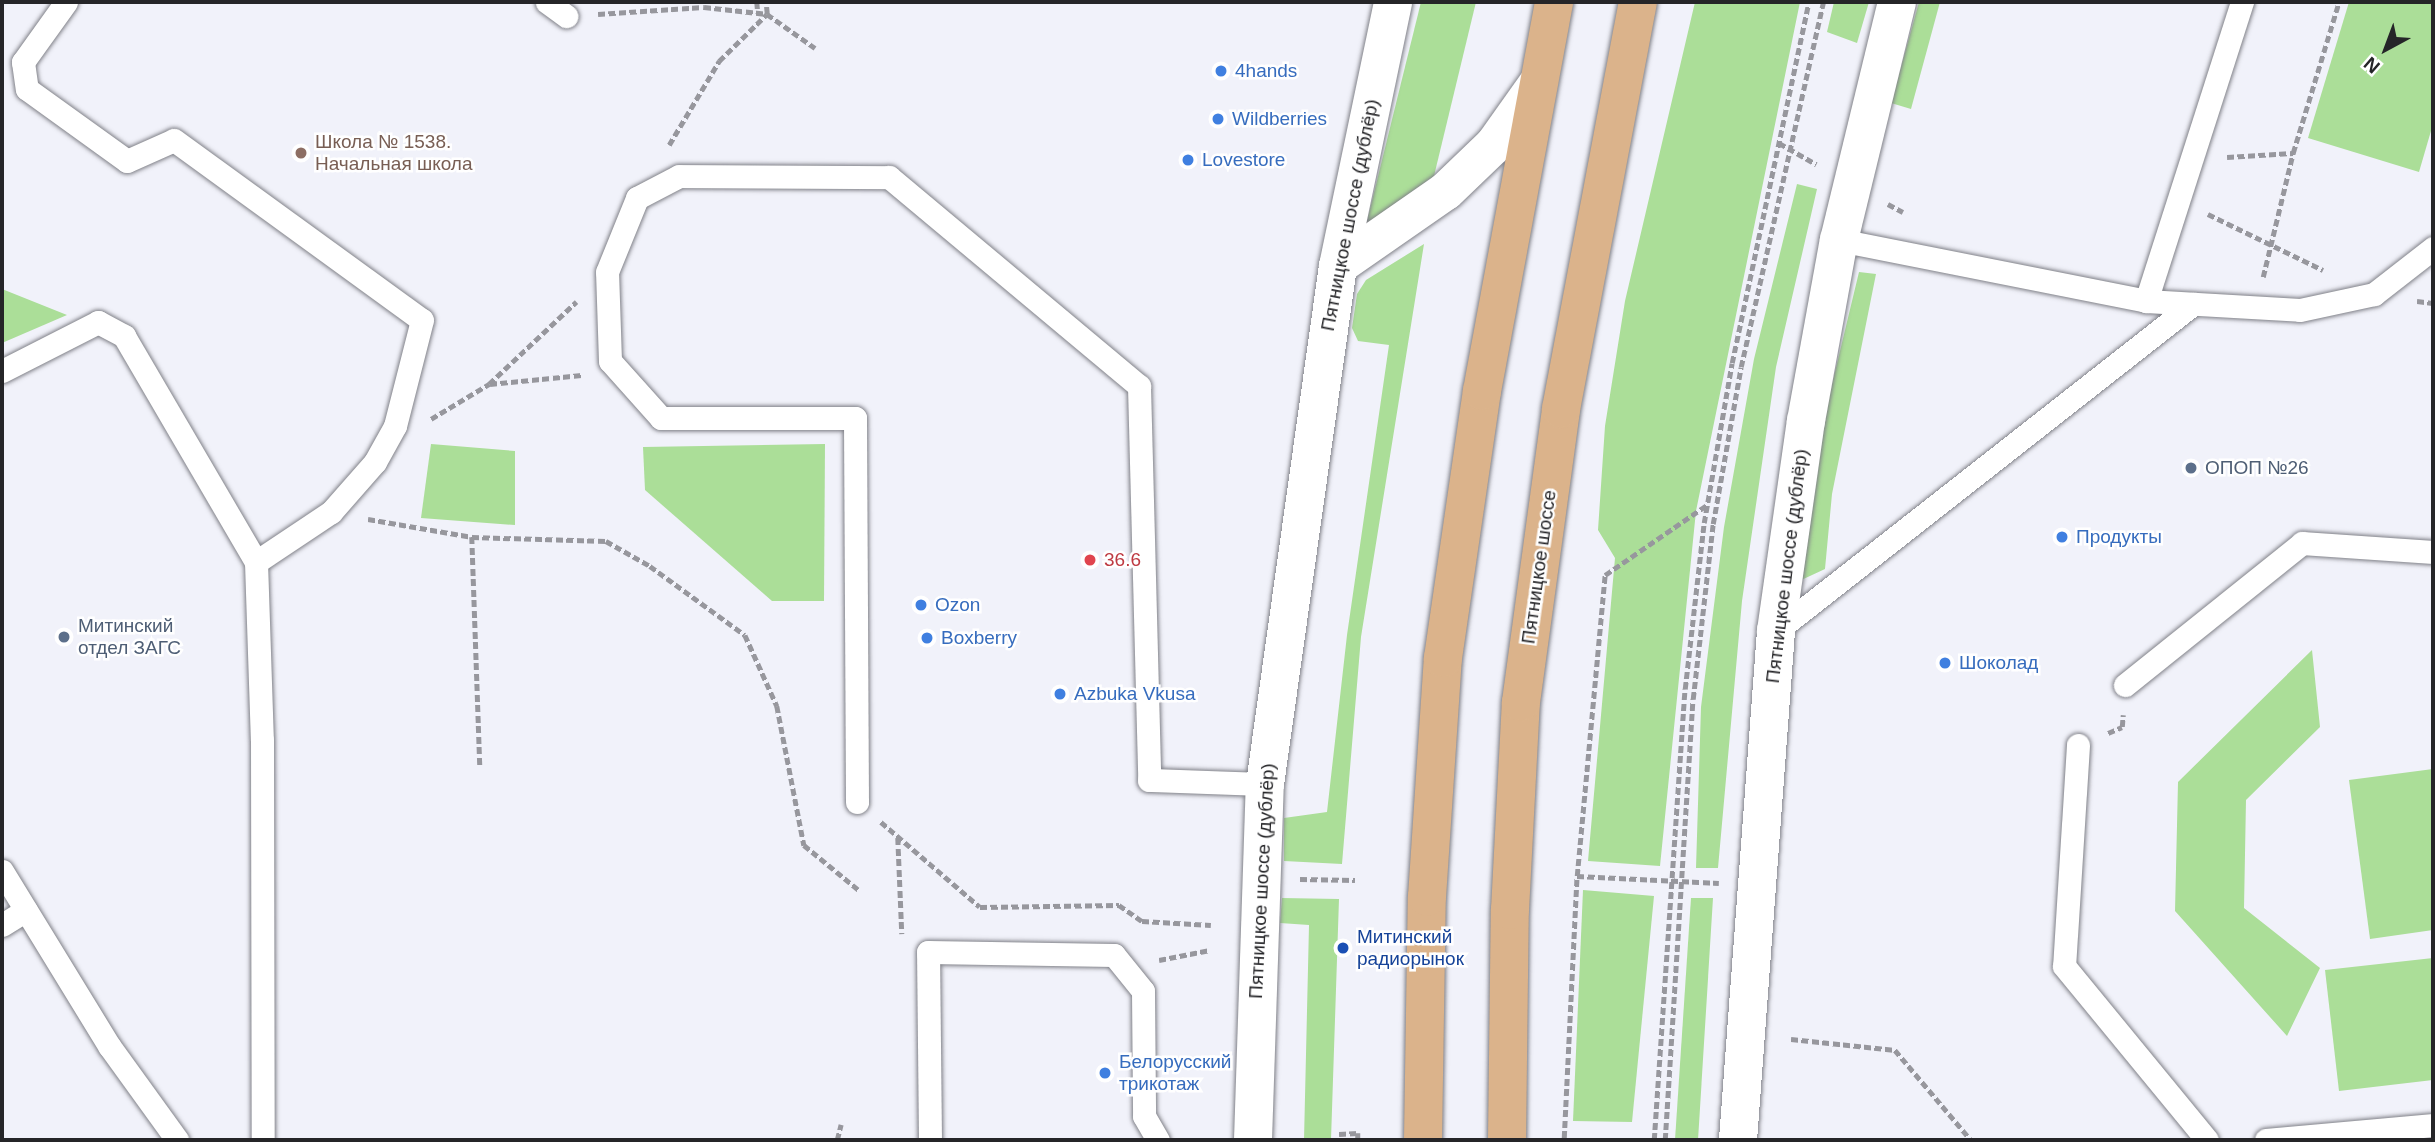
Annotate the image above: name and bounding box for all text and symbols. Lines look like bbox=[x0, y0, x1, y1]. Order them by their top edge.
north arrow bbox=[2351, 14, 2421, 84]
text: N bbox=[2360, 53, 2384, 78]
place label: 4hands bbox=[1235, 60, 1297, 82]
marker: 4hands bbox=[1213, 63, 1229, 79]
street label: Пятницкое шоссе (дублёр) bbox=[1316, 97, 1384, 333]
place label: Wildberries bbox=[1232, 108, 1327, 130]
marker: Wildberries bbox=[1210, 111, 1226, 127]
place label: Школа № 1538. Начальная школа bbox=[315, 131, 473, 175]
marker: Школа № 1538. Начальная школа bbox=[293, 145, 309, 161]
place label: Lovestore bbox=[1202, 149, 1285, 171]
marker: Lovestore bbox=[1180, 152, 1196, 168]
street label: Пятницкое шоссе (дублёр) bbox=[1761, 448, 1813, 684]
place label: ОПОП №26 bbox=[2205, 457, 2309, 479]
marker: ОПОП №26 bbox=[2183, 460, 2199, 476]
street label: Пятницкое шоссе bbox=[1517, 489, 1561, 645]
place label: Продукты bbox=[2076, 526, 2162, 548]
marker: Продукты bbox=[2054, 529, 2070, 545]
place label: 36.6 bbox=[1104, 549, 1141, 571]
marker: 36.6 bbox=[1082, 552, 1098, 568]
place label: Ozon bbox=[935, 594, 980, 616]
marker: Ozon bbox=[913, 597, 929, 613]
place label: Митинский отдел ЗАГС bbox=[78, 615, 181, 659]
place label: Boxberry bbox=[941, 627, 1017, 649]
marker: Митинский отдел ЗАГС bbox=[56, 629, 72, 645]
marker: Boxberry bbox=[919, 630, 935, 646]
place label: Шоколад bbox=[1959, 652, 2038, 674]
marker: Шоколад bbox=[1937, 655, 1953, 671]
place label: Azbuka Vkusa bbox=[1074, 683, 1195, 705]
marker: Azbuka Vkusa bbox=[1052, 686, 1068, 702]
street label: Пятницкое шоссе (дублёр) bbox=[1244, 763, 1280, 999]
place label: Митинский радиорынок bbox=[1357, 926, 1464, 970]
marker: Митинский радиорынок bbox=[1335, 940, 1351, 956]
place label: Белорусский трикотаж bbox=[1119, 1051, 1231, 1095]
marker: Белорусский трикотаж bbox=[1097, 1065, 1113, 1081]

